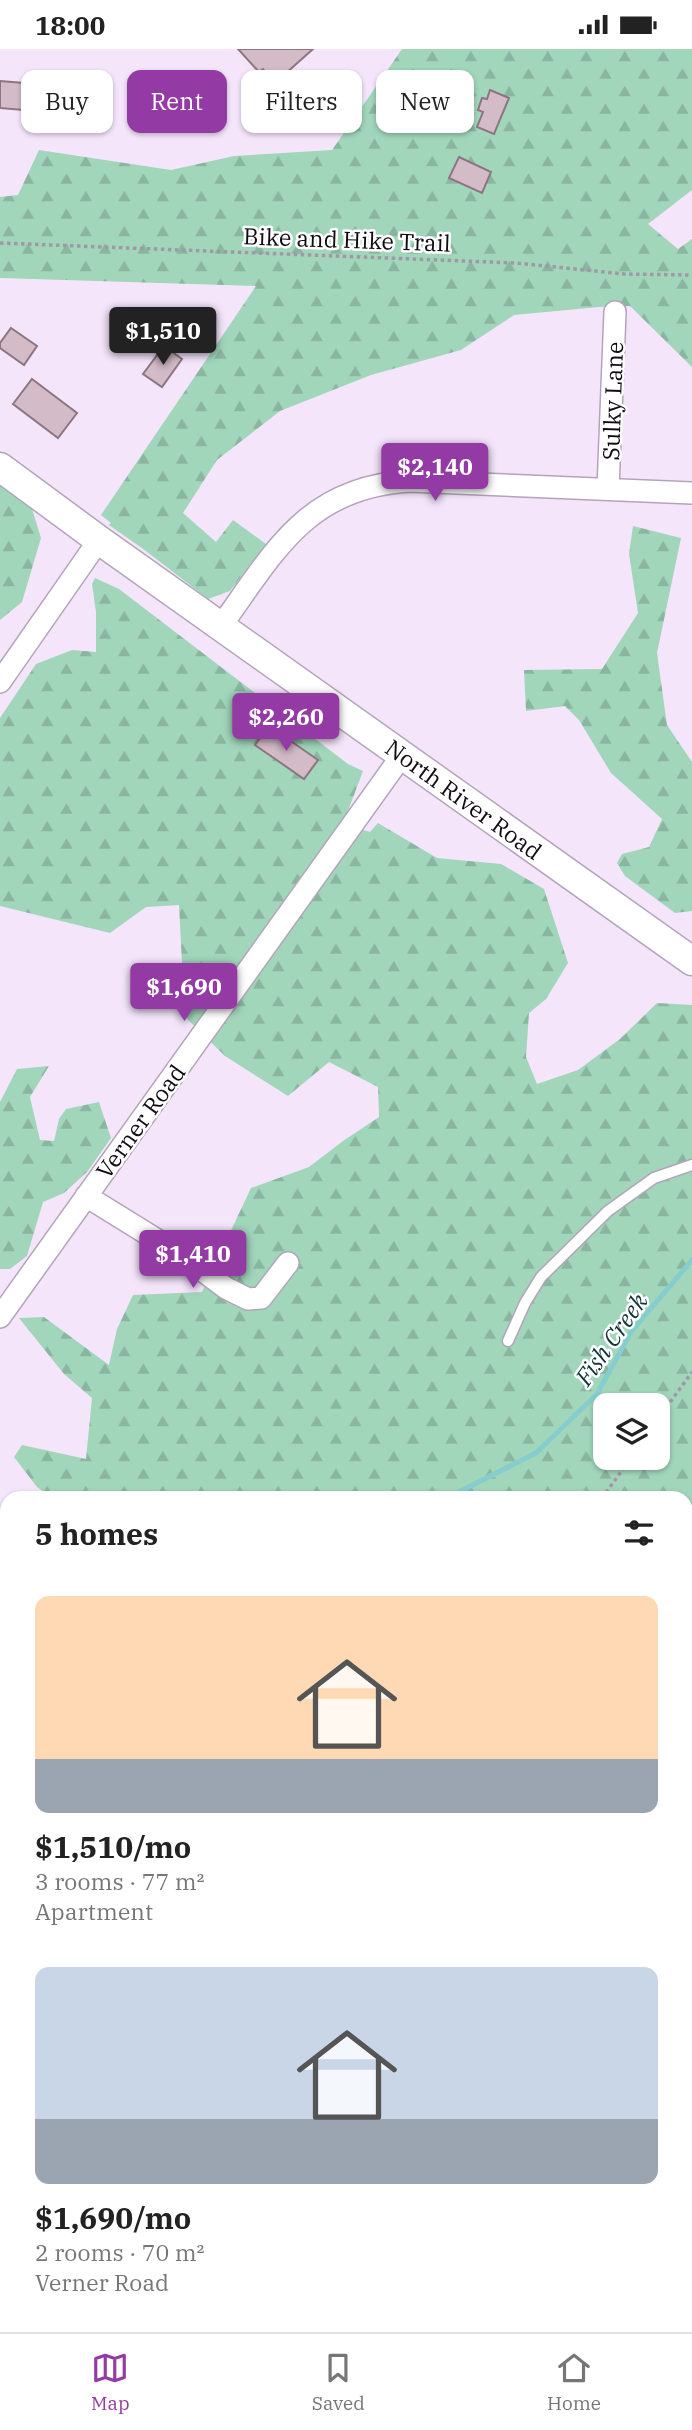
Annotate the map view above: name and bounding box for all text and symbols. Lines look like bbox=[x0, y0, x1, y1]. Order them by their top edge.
text: 18:00 bbox=[35, 8, 105, 42]
chip: Buy bbox=[21, 70, 113, 133]
chip: Rent bbox=[127, 70, 227, 133]
chip: Filters bbox=[241, 70, 362, 133]
chip: New bbox=[376, 70, 474, 133]
street label: Bike and Hike Trail bbox=[243, 220, 451, 258]
pin: $1,510 bbox=[106, 307, 220, 367]
text: $1,510 bbox=[125, 315, 201, 345]
street label: Sulky Lane bbox=[595, 341, 629, 461]
pin: $2,140 bbox=[378, 443, 492, 503]
text: $2,140 bbox=[397, 451, 473, 481]
pin: $2,260 bbox=[229, 693, 343, 753]
text: $2,260 bbox=[248, 701, 324, 731]
street label: North River Road bbox=[380, 732, 548, 866]
pin: $1,690 bbox=[127, 963, 241, 1023]
text: $1,690 bbox=[146, 971, 222, 1001]
street label: Verner Road bbox=[89, 1058, 192, 1184]
pin: $1,410 bbox=[136, 1231, 250, 1290]
text: $1,410 bbox=[155, 1238, 231, 1268]
water label: Fish Creek bbox=[567, 1286, 655, 1392]
map controls bbox=[593, 1393, 670, 1470]
button: layers bbox=[593, 1393, 670, 1470]
text: 5 homes bbox=[35, 1514, 158, 1553]
icon: filters bbox=[620, 1514, 658, 1552]
icon: home bbox=[284, 1641, 410, 1767]
text: $1,510/mo bbox=[35, 1827, 191, 1866]
text: 3 rooms · 77 m² bbox=[35, 1866, 205, 1896]
text: Apartment bbox=[35, 1896, 153, 1926]
icon: home bbox=[284, 2012, 410, 2138]
text: $1,690/mo bbox=[35, 2198, 191, 2237]
text: 2 rooms · 70 m² bbox=[35, 2237, 205, 2267]
text: Verner Road bbox=[35, 2267, 169, 2297]
tab: Map bbox=[91, 2349, 130, 2415]
tab: Saved bbox=[312, 2349, 365, 2415]
tab: Home bbox=[547, 2349, 601, 2415]

